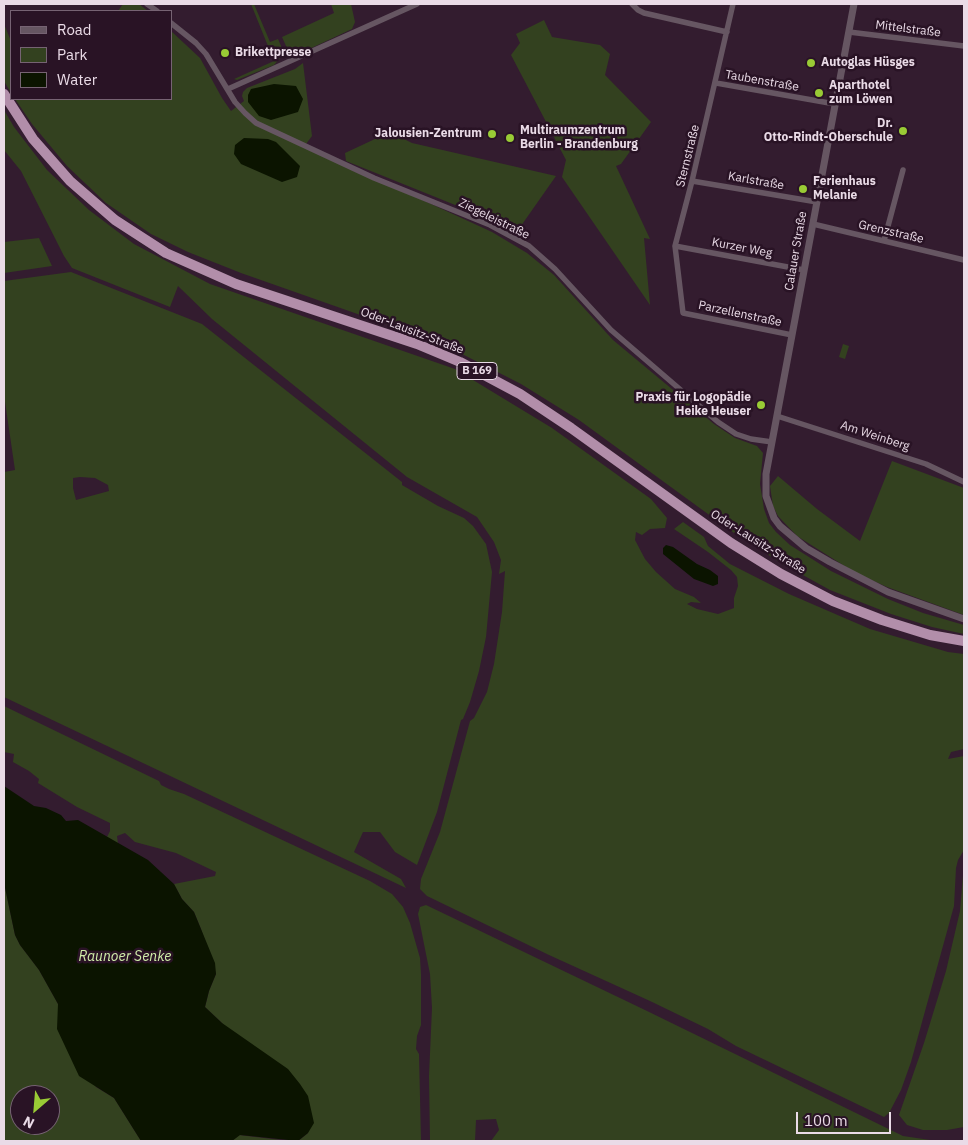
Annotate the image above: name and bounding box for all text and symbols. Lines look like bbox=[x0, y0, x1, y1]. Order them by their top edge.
legend bbox=[10, 10, 172, 100]
street label: Mittelstraße bbox=[874, 18, 942, 40]
text: Road bbox=[57, 20, 92, 39]
text: Park bbox=[57, 45, 87, 64]
place label: Brikettpresse bbox=[235, 46, 311, 60]
marker: Brikettpresse bbox=[219, 47, 231, 59]
place label: Autoglas Hüsges bbox=[821, 56, 915, 70]
marker: Autoglas Hüsges bbox=[805, 57, 817, 69]
street label: Taubenstraße bbox=[724, 67, 800, 95]
text: Water bbox=[57, 70, 97, 89]
place label: Aparthotel zum Löwen bbox=[829, 79, 893, 107]
marker: Aparthotel zum Löwen bbox=[813, 87, 825, 99]
place label: Dr. Otto-Rindt-Oberschule bbox=[764, 117, 893, 145]
street label: Sternstraße bbox=[673, 123, 703, 189]
place label: Multiraumzentrum Berlin - Brandenburg bbox=[520, 124, 638, 152]
marker: Dr. Otto-Rindt-Oberschule bbox=[897, 125, 909, 137]
place label: Jalousien-Zentrum bbox=[375, 127, 482, 141]
marker: Jalousien-Zentrum bbox=[486, 128, 498, 140]
marker: Multiraumzentrum Berlin - Brandenburg bbox=[504, 132, 516, 144]
street label: Karlstraße bbox=[727, 169, 785, 193]
place label: Ferienhaus Melanie bbox=[813, 175, 876, 203]
marker: Ferienhaus Melanie bbox=[797, 183, 809, 195]
street label: Ziegeleistraße bbox=[456, 196, 532, 242]
street label: Calauer Straße bbox=[782, 210, 810, 292]
street label: Grenzstraße bbox=[857, 217, 925, 247]
street label: Kurzer Weg bbox=[710, 235, 774, 261]
street label: Parzellenstraße bbox=[697, 298, 783, 330]
street label: Oder-Lausitz-Straße bbox=[358, 305, 466, 357]
road number: B 169 bbox=[457, 362, 497, 380]
place label: Praxis für Logopädie Heike Heuser bbox=[636, 391, 751, 419]
marker: Praxis für Logopädie Heike Heuser bbox=[755, 399, 767, 411]
street label: Am Weinberg bbox=[839, 418, 911, 454]
street label: Oder-Lausitz-Straße bbox=[708, 507, 808, 577]
water label: Raunoer Senke bbox=[79, 949, 171, 965]
north arrow bbox=[10, 1085, 60, 1135]
scale bar bbox=[798, 1102, 893, 1134]
text: 100 m bbox=[804, 1111, 848, 1130]
text: N bbox=[20, 1112, 37, 1133]

